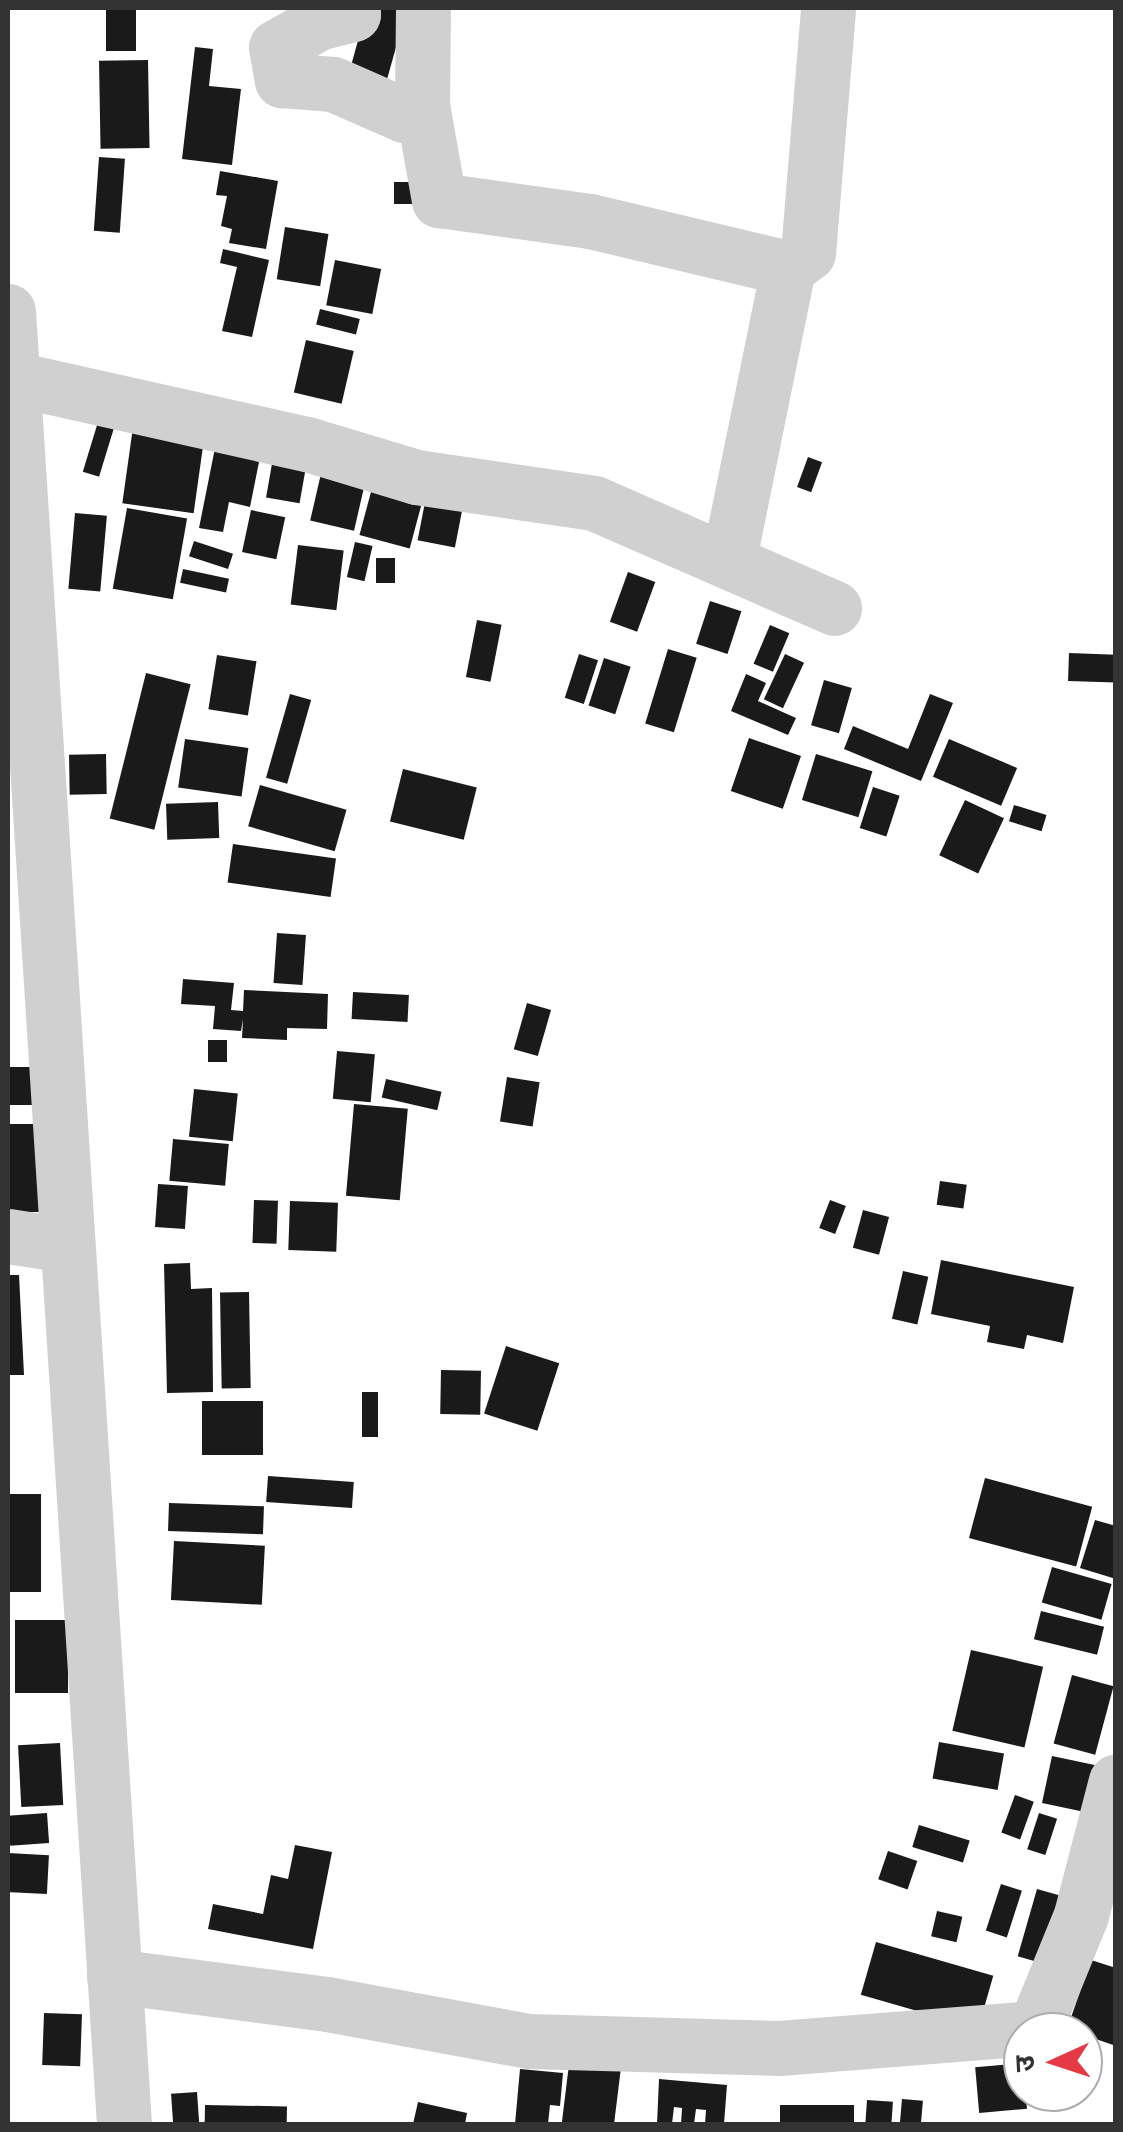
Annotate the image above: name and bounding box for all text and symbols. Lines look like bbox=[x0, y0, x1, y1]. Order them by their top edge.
north arrow bbox=[1003, 2012, 1103, 2112]
text: उ bbox=[1008, 2054, 1041, 2073]

